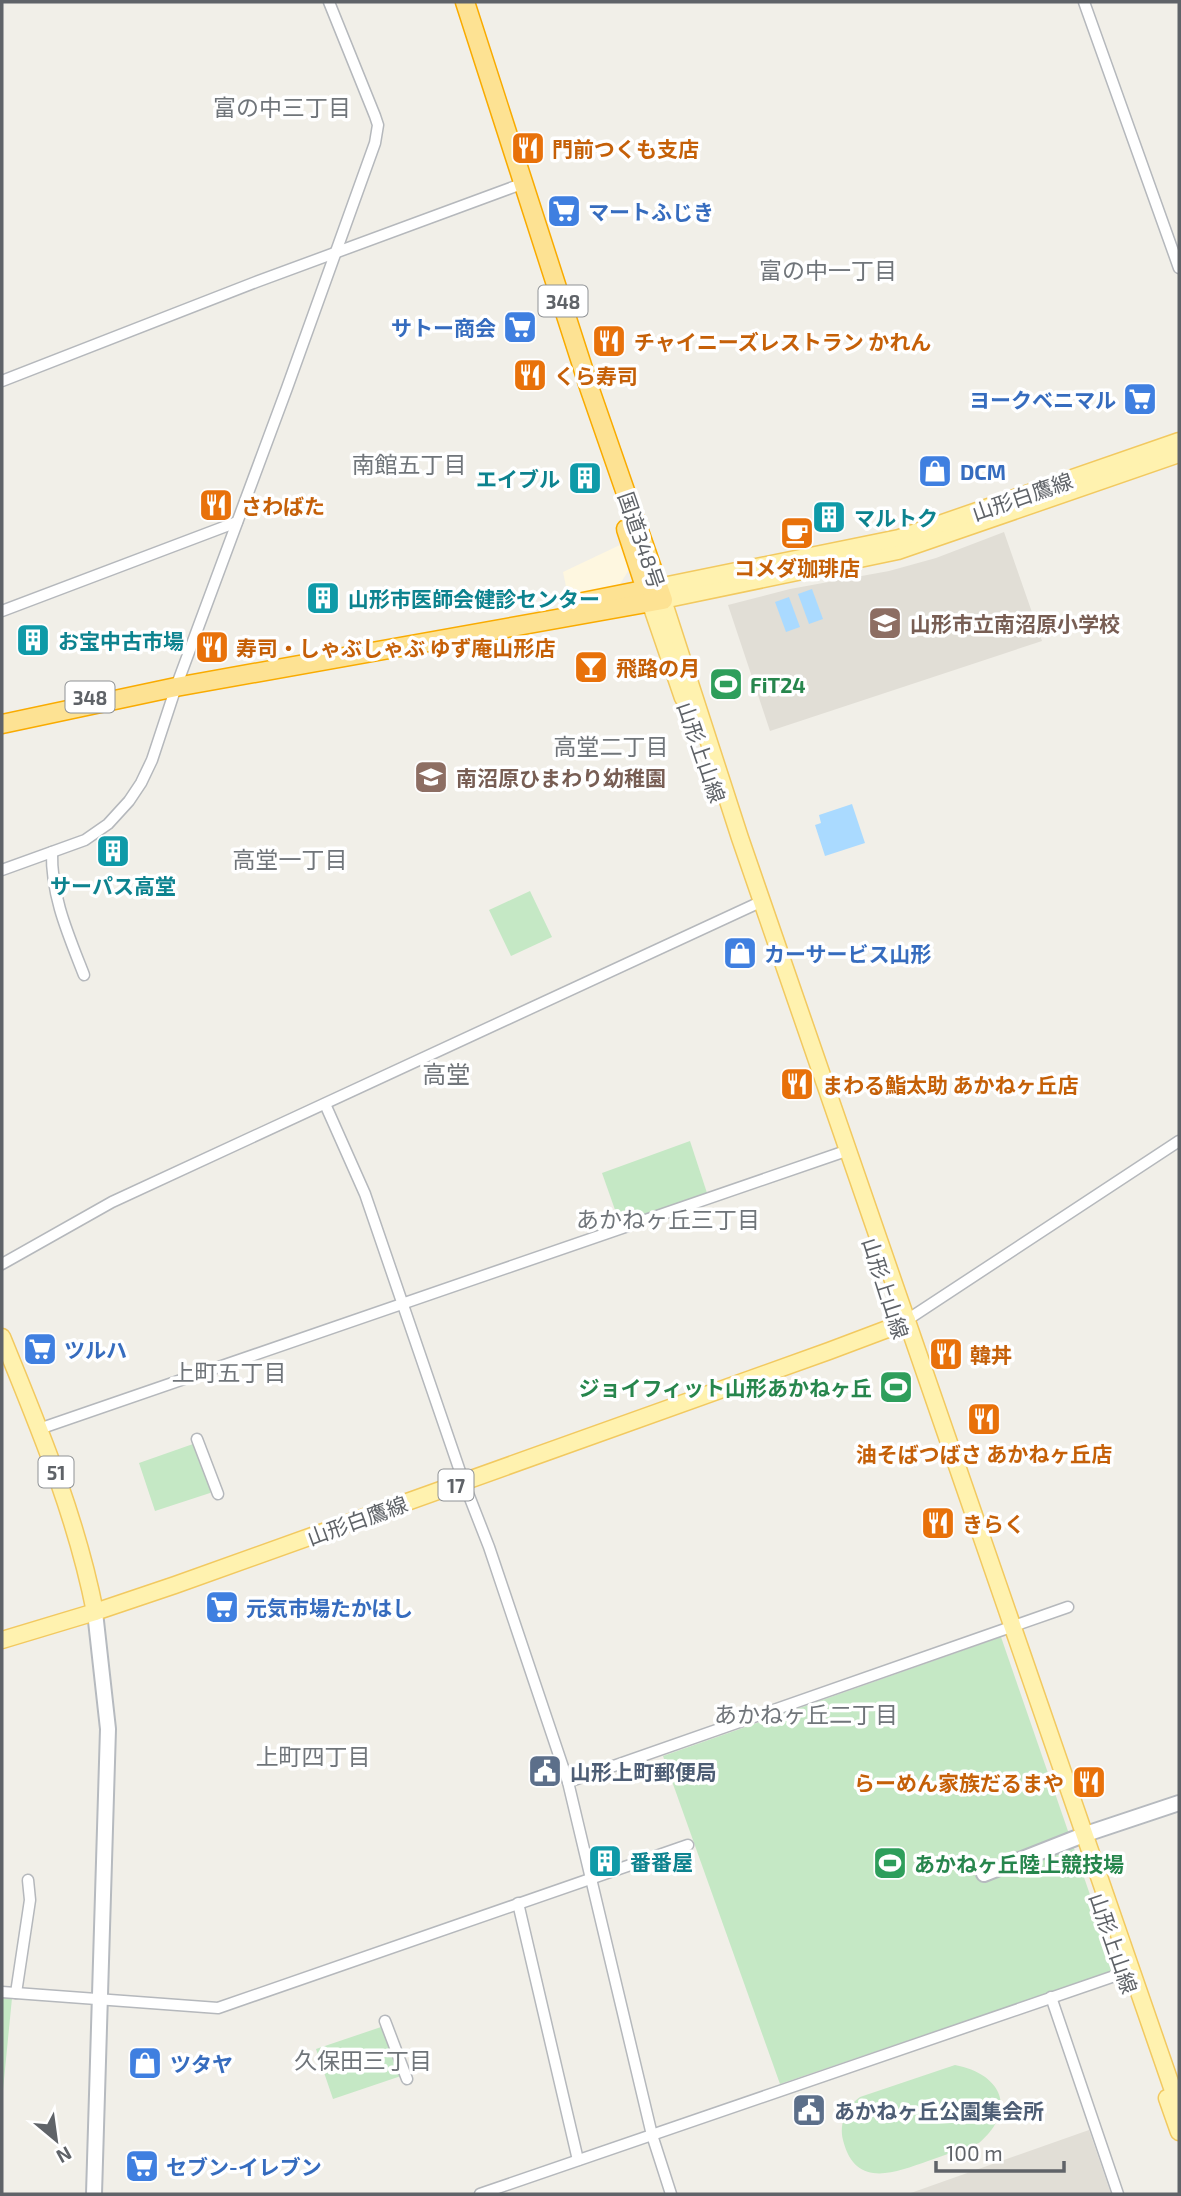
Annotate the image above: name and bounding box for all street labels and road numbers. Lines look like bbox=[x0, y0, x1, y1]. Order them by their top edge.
road number: 348 bbox=[538, 286, 588, 316]
street label: 山形白鷹線 bbox=[968, 467, 1076, 525]
street label: 国道348号 bbox=[614, 488, 670, 592]
road number: 348 bbox=[66, 682, 114, 712]
street label: 山形上山線 bbox=[673, 698, 731, 806]
street label: 山形上山線 bbox=[858, 1234, 914, 1342]
road number: 51 bbox=[38, 1456, 74, 1488]
road number: 17 bbox=[438, 1470, 474, 1500]
street label: 山形白鷹線 bbox=[303, 1490, 411, 1550]
street label: 山形上山線 bbox=[1085, 1889, 1143, 1997]

